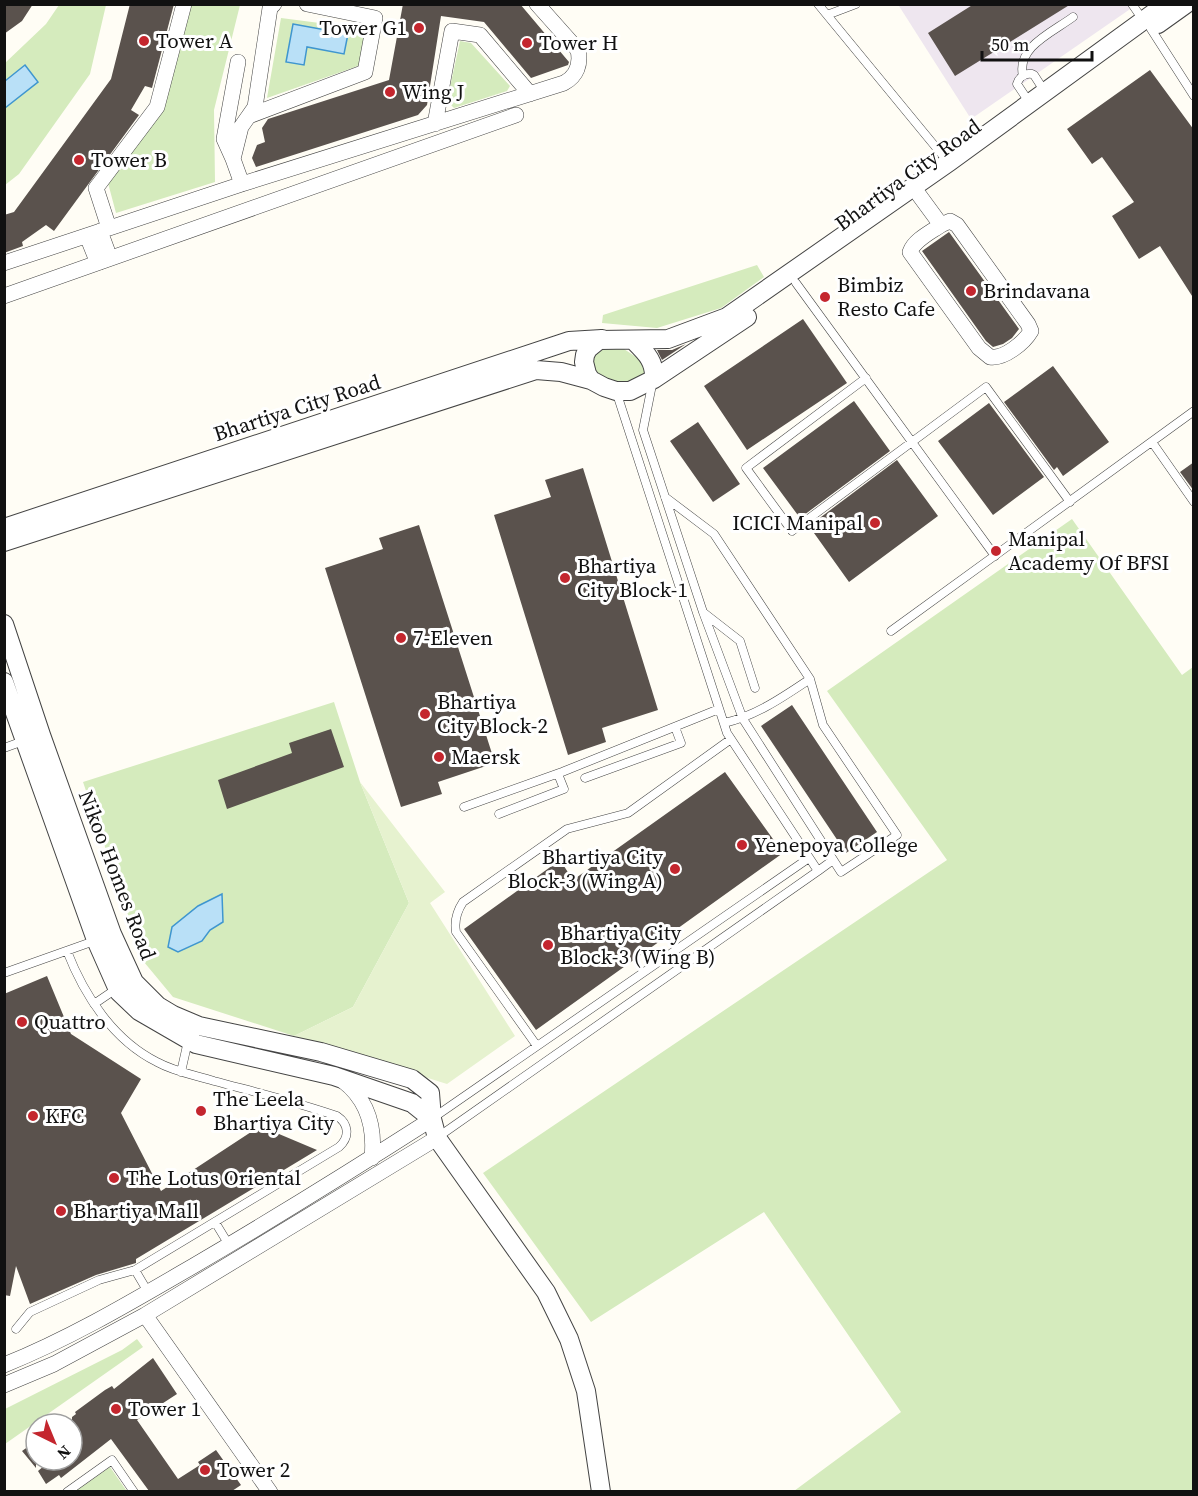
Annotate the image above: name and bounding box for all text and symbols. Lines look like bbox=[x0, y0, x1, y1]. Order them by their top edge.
place label: Tower G1 bbox=[319, 13, 407, 42]
marker: Tower G1 bbox=[412, 21, 426, 35]
scale bar bbox=[982, 24, 1092, 62]
place label: Tower A bbox=[156, 26, 233, 55]
place label: Tower H bbox=[539, 28, 618, 57]
text: 50 m bbox=[991, 32, 1029, 57]
marker: Tower A bbox=[137, 34, 151, 48]
marker: Tower H bbox=[520, 36, 534, 50]
place label: Wing J bbox=[402, 77, 465, 106]
marker: Wing J bbox=[383, 85, 397, 99]
street label: Bhartiya City Road bbox=[829, 112, 987, 237]
place label: Tower B bbox=[91, 145, 167, 174]
marker: Tower B bbox=[72, 153, 86, 167]
place label: Bimbiz Resto Cafe bbox=[837, 270, 935, 323]
place label: Brindavana bbox=[983, 276, 1091, 305]
marker: Brindavana bbox=[964, 284, 978, 298]
marker: Bimbiz Resto Cafe bbox=[818, 290, 832, 304]
street label: Bhartiya City Road bbox=[210, 367, 384, 448]
place label: ICICI Manipal bbox=[732, 508, 863, 537]
marker: ICICI Manipal bbox=[868, 516, 882, 530]
place label: Manipal Academy Of BFSI bbox=[1008, 524, 1169, 577]
marker: Manipal Academy Of BFSI bbox=[989, 544, 1003, 558]
place label: Bhartiya City Block-1 bbox=[577, 551, 688, 604]
marker: Bhartiya City Block-1 bbox=[558, 571, 572, 585]
place label: 7-Eleven bbox=[413, 623, 493, 652]
marker: 7-Eleven bbox=[394, 631, 408, 645]
place label: Bhartiya City Block-2 bbox=[437, 687, 548, 740]
marker: Bhartiya City Block-2 bbox=[418, 707, 432, 721]
place label: Maersk bbox=[451, 742, 520, 771]
marker: Maersk bbox=[432, 750, 446, 764]
street label: Nikoo Homes Road bbox=[72, 786, 163, 964]
place label: Yenepoya College bbox=[754, 830, 918, 859]
marker: Yenepoya College bbox=[735, 838, 749, 852]
place label: Bhartiya City Block-3 (Wing A) bbox=[507, 842, 663, 895]
marker: Bhartiya City Block-3 (Wing A) bbox=[668, 862, 682, 876]
place label: Bhartiya City Block-3 (Wing B) bbox=[560, 918, 715, 971]
marker: Bhartiya City Block-3 (Wing B) bbox=[541, 938, 555, 952]
place label: Quattro bbox=[34, 1007, 106, 1036]
marker: Quattro bbox=[15, 1015, 29, 1029]
place label: The Leela Bhartiya City bbox=[213, 1084, 335, 1137]
place label: KFC bbox=[45, 1101, 84, 1130]
marker: The Leela Bhartiya City bbox=[194, 1104, 208, 1118]
marker: KFC bbox=[26, 1109, 40, 1123]
place label: The Lotus Oriental bbox=[126, 1163, 301, 1192]
marker: The Lotus Oriental bbox=[107, 1171, 121, 1185]
place label: Bhartiya Mall bbox=[73, 1196, 199, 1225]
marker: Bhartiya Mall bbox=[54, 1204, 68, 1218]
place label: Tower 1 bbox=[128, 1394, 201, 1423]
marker: Tower 1 bbox=[109, 1402, 123, 1416]
north arrow bbox=[24, 1412, 84, 1472]
text: N bbox=[52, 1441, 76, 1465]
place label: Tower 2 bbox=[217, 1455, 290, 1484]
marker: Tower 2 bbox=[198, 1463, 212, 1477]

